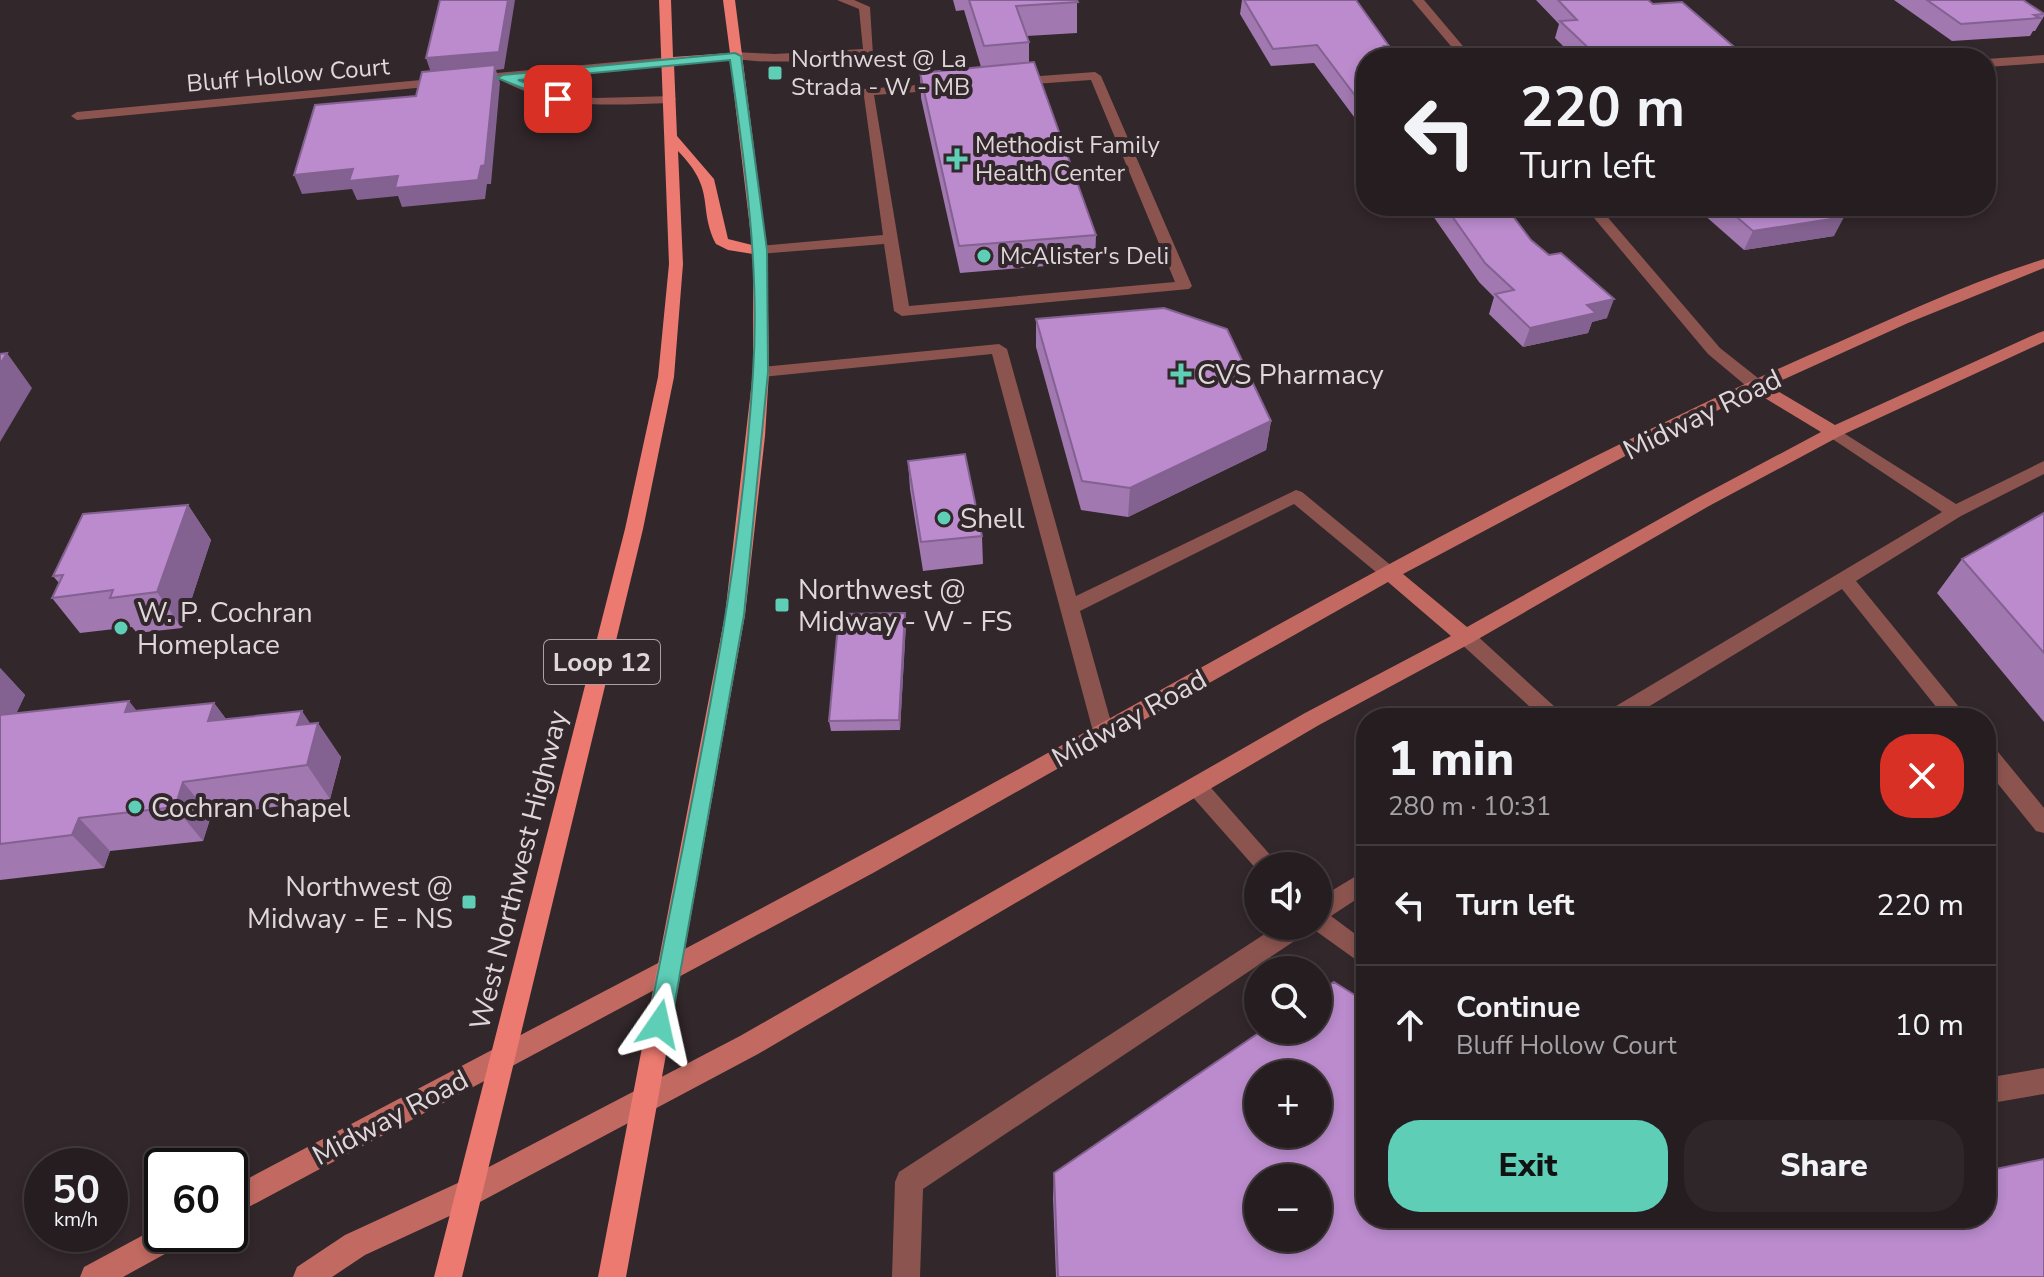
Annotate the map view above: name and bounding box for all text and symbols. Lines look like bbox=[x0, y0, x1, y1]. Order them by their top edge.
place label: Northwest @ La Strada - W - MB bbox=[791, 43, 970, 103]
street label: Bluff Hollow Court bbox=[185, 50, 391, 100]
marker: Northwest @ La Strada - W - MB bbox=[766, 64, 784, 82]
pin bbox=[524, 65, 592, 133]
text: 220 m bbox=[1520, 69, 1685, 146]
icon: arrive bbox=[536, 77, 580, 121]
icon: left bbox=[1388, 80, 1492, 184]
place label: Methodist Family Health Center bbox=[975, 129, 1161, 189]
text: Turn left bbox=[1520, 142, 1655, 191]
marker: Methodist Family Health Center bbox=[946, 148, 968, 170]
place label: McAlister's Deli bbox=[1000, 240, 1169, 272]
marker: McAlister's Deli bbox=[975, 247, 993, 265]
place label: CVS Pharmacy bbox=[1197, 356, 1384, 394]
street label: Midway Road bbox=[1617, 360, 1788, 470]
marker: CVS Pharmacy bbox=[1172, 365, 1190, 383]
place label: Shell bbox=[960, 500, 1025, 538]
marker: Shell bbox=[935, 509, 953, 527]
place label: Northwest @ Midway - W - FS bbox=[798, 571, 1012, 641]
place label: W. P. Cochran Homeplace bbox=[137, 594, 313, 664]
marker: Northwest @ Midway - W - FS bbox=[773, 596, 791, 614]
marker: W. P. Cochran Homeplace bbox=[112, 619, 130, 637]
road number: Loop 12 bbox=[544, 640, 660, 684]
street label: Midway Road bbox=[1045, 661, 1214, 777]
street label: West Northwest Highway bbox=[461, 706, 577, 1034]
text: 1 min bbox=[1388, 726, 1514, 792]
button: close bbox=[1880, 734, 1964, 818]
place label: Cochran Chapel bbox=[151, 789, 351, 827]
text: 280 m · 10:31 bbox=[1388, 789, 1551, 824]
marker: Cochran Chapel bbox=[126, 798, 144, 816]
map controls bbox=[1244, 852, 1332, 1252]
button: sound bbox=[1244, 852, 1332, 940]
place label: Northwest @ Midway - E - NS bbox=[247, 868, 453, 938]
icon: left bbox=[1388, 883, 1432, 927]
text: Turn left bbox=[1456, 885, 1574, 926]
text: 220 m bbox=[1877, 885, 1964, 926]
marker: Northwest @ Midway - E - NS bbox=[460, 893, 478, 911]
button: search bbox=[1244, 956, 1332, 1044]
position arrow bbox=[617, 982, 701, 1066]
text: Continue bbox=[1456, 987, 1581, 1028]
icon: ahead bbox=[1388, 1003, 1432, 1047]
text: 10 m bbox=[1895, 1005, 1964, 1046]
text: Bluff Hollow Court bbox=[1456, 1028, 1676, 1063]
button: + bbox=[1244, 1060, 1332, 1148]
street label: Midway Road bbox=[306, 1061, 475, 1175]
button: Exit bbox=[1388, 1120, 1668, 1212]
button: Share bbox=[1684, 1120, 1964, 1212]
speed limit sign: 60 bbox=[144, 1148, 248, 1252]
text: 50 bbox=[52, 1163, 100, 1217]
button: − bbox=[1244, 1164, 1332, 1252]
text: km/h bbox=[54, 1206, 98, 1233]

